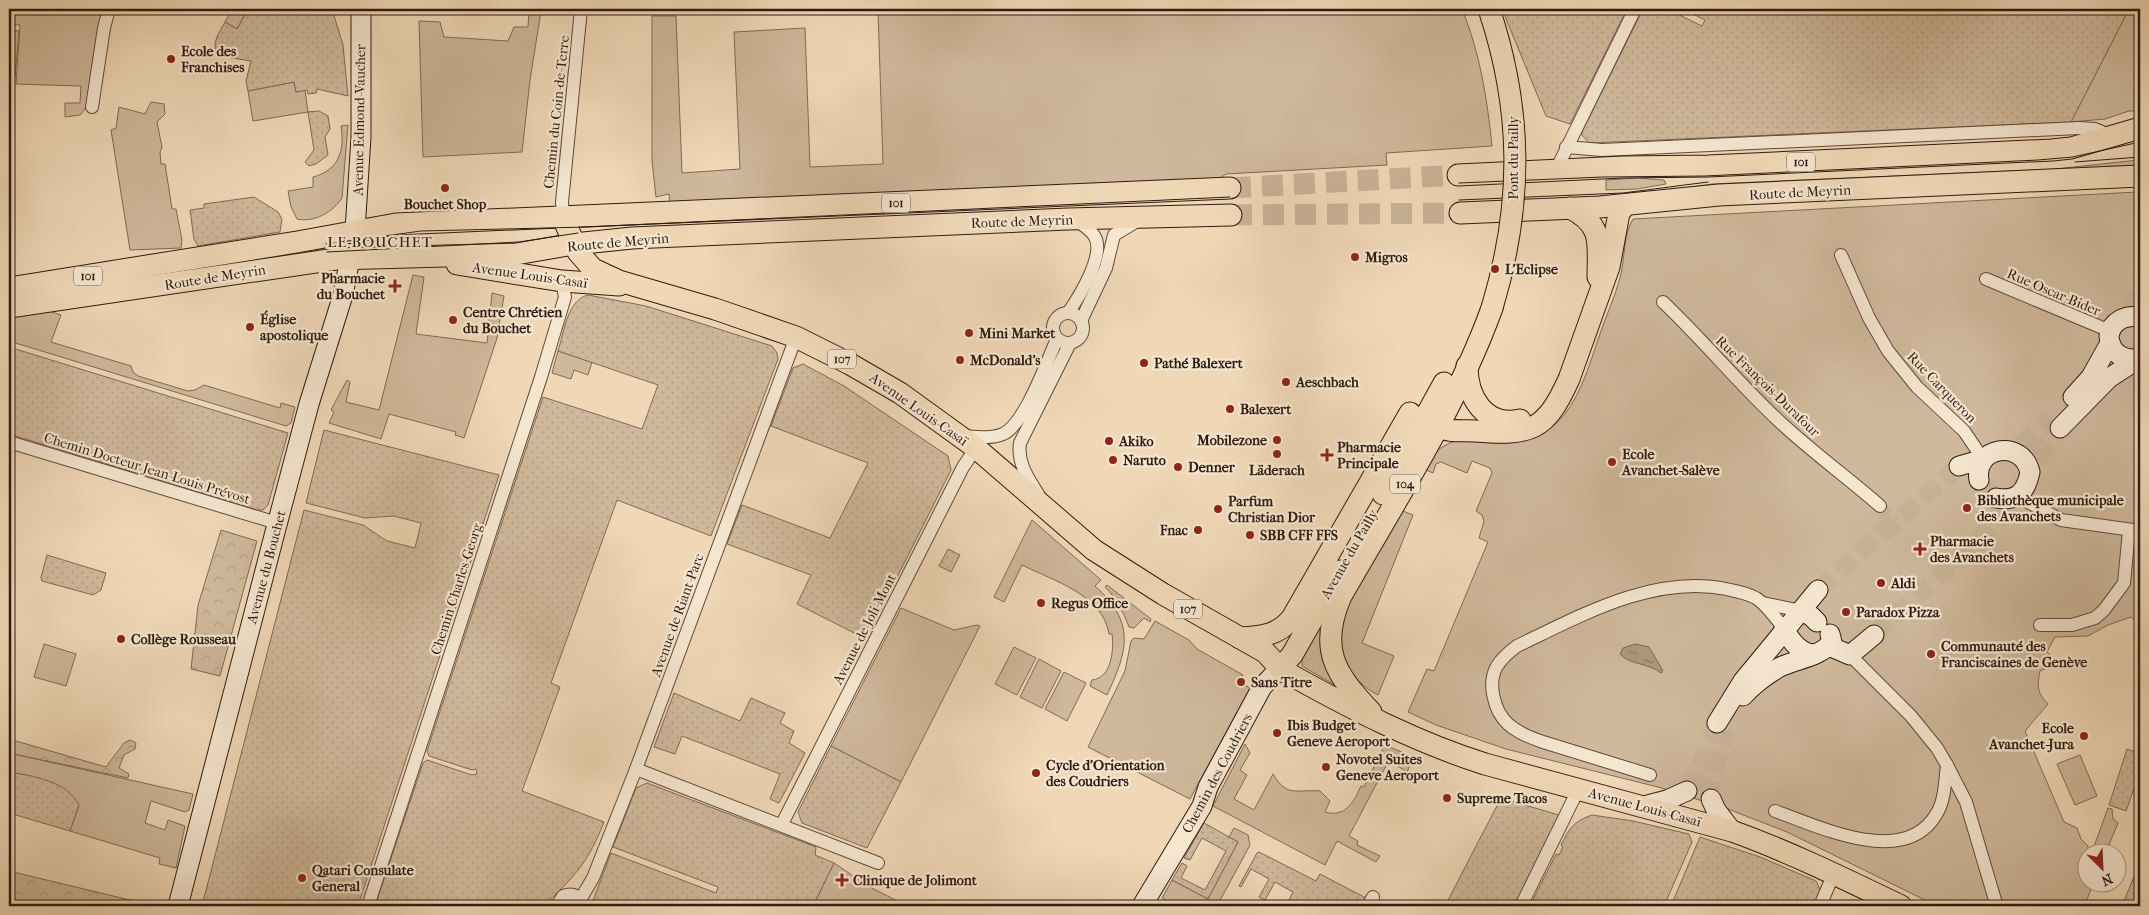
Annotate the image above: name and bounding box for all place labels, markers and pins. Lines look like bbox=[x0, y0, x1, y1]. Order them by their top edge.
place label: Ecole des Franchises bbox=[180, 43, 245, 76]
marker: Ecole des Franchises bbox=[165, 53, 177, 65]
marker: Bouchet Shop bbox=[439, 182, 451, 194]
place label: Bouchet Shop bbox=[404, 196, 487, 213]
place label: Migros bbox=[1364, 249, 1408, 266]
marker: Migros bbox=[1349, 251, 1361, 263]
place label: L'Eclipse bbox=[1505, 261, 1558, 278]
marker: L'Eclipse bbox=[1489, 263, 1501, 275]
place label: Pharmacie du Bouchet bbox=[317, 270, 386, 303]
marker: Pharmacie du Bouchet bbox=[389, 280, 401, 292]
place label: Centre Chrétien du Bouchet bbox=[463, 304, 563, 337]
place label: Église apostolique bbox=[260, 310, 328, 344]
marker: Centre Chrétien du Bouchet bbox=[447, 314, 459, 326]
marker: Église apostolique bbox=[244, 321, 256, 333]
place label: Mini Market bbox=[978, 325, 1056, 342]
marker: Mini Market bbox=[963, 327, 975, 339]
place label: McDonald's bbox=[969, 352, 1041, 369]
marker: McDonald's bbox=[954, 354, 966, 366]
place label: Pathé Balexert bbox=[1154, 355, 1244, 372]
marker: Pathé Balexert bbox=[1138, 357, 1150, 369]
place label: Aeschbach bbox=[1295, 374, 1360, 391]
marker: Aeschbach bbox=[1280, 376, 1292, 388]
place label: Balexert bbox=[1240, 401, 1292, 418]
marker: Balexert bbox=[1224, 403, 1236, 415]
place label: Mobilezone bbox=[1196, 432, 1267, 449]
place label: Akiko bbox=[1118, 433, 1154, 450]
marker: Mobilezone bbox=[1271, 434, 1283, 446]
marker: Akiko bbox=[1103, 435, 1115, 447]
place label: Pharmacie Principale bbox=[1337, 439, 1401, 472]
place label: Ecole Avanchet-Salève bbox=[1621, 446, 1720, 479]
marker: Läderach bbox=[1271, 448, 1283, 460]
marker: Pharmacie Principale bbox=[1321, 449, 1333, 461]
place label: Naruto bbox=[1123, 452, 1166, 469]
marker: Naruto bbox=[1107, 454, 1119, 466]
marker: Ecole Avanchet-Salève bbox=[1606, 456, 1618, 468]
place label: Denner bbox=[1188, 459, 1236, 476]
marker: Denner bbox=[1172, 461, 1184, 473]
place label: Läderach bbox=[1249, 462, 1306, 479]
place label: Bibliothèque municipale des Avanchets bbox=[1977, 492, 2124, 525]
place label: Parfum Christian Dior bbox=[1228, 493, 1316, 526]
marker: Bibliothèque municipale des Avanchets bbox=[1961, 502, 1973, 514]
marker: Parfum Christian Dior bbox=[1212, 503, 1224, 515]
place label: Fnac bbox=[1159, 522, 1189, 539]
marker: Fnac bbox=[1192, 524, 1204, 536]
place label: SBB CFF FFS bbox=[1260, 527, 1338, 544]
marker: SBB CFF FFS bbox=[1244, 529, 1256, 541]
place label: Pharmacie des Avanchets bbox=[1930, 533, 2015, 566]
marker: Pharmacie des Avanchets bbox=[1914, 543, 1926, 555]
place label: Aldi bbox=[1890, 575, 1916, 592]
marker: Aldi bbox=[1875, 577, 1887, 589]
place label: Regus Office bbox=[1051, 595, 1128, 612]
marker: Regus Office bbox=[1035, 597, 1047, 609]
place label: Paradox Pizza bbox=[1856, 604, 1940, 621]
marker: Paradox Pizza bbox=[1840, 606, 1852, 618]
place label: Collège Rousseau bbox=[131, 631, 236, 648]
marker: Collège Rousseau bbox=[115, 633, 127, 645]
place label: Communauté des Franciscaines de Genève bbox=[1940, 638, 2087, 671]
marker: Communauté des Franciscaines de Genève bbox=[1925, 648, 1937, 660]
place label: Sans Titre bbox=[1251, 674, 1312, 691]
marker: Sans Titre bbox=[1235, 676, 1247, 688]
place label: Ibis Budget Geneve Aeroport bbox=[1287, 717, 1391, 750]
place label: Ecole Avanchet-Jura bbox=[1988, 720, 2075, 753]
marker: Ibis Budget Geneve Aeroport bbox=[1271, 727, 1283, 739]
marker: Ecole Avanchet-Jura bbox=[2078, 730, 2090, 742]
place label: Novotel Suites Geneve Aeroport bbox=[1336, 751, 1440, 784]
place label: Cycle d'Orientation des Coudriers bbox=[1046, 757, 1166, 790]
marker: Novotel Suites Geneve Aeroport bbox=[1320, 761, 1332, 773]
marker: Cycle d'Orientation des Coudriers bbox=[1030, 767, 1042, 779]
place label: Supreme Tacos bbox=[1457, 790, 1548, 807]
marker: Supreme Tacos bbox=[1441, 792, 1453, 804]
place label: Qatari Consulate General bbox=[312, 862, 414, 895]
marker: Qatari Consulate General bbox=[296, 872, 308, 884]
place label: Clinique de Jolimont bbox=[853, 872, 978, 889]
marker: Clinique de Jolimont bbox=[835, 873, 849, 887]

